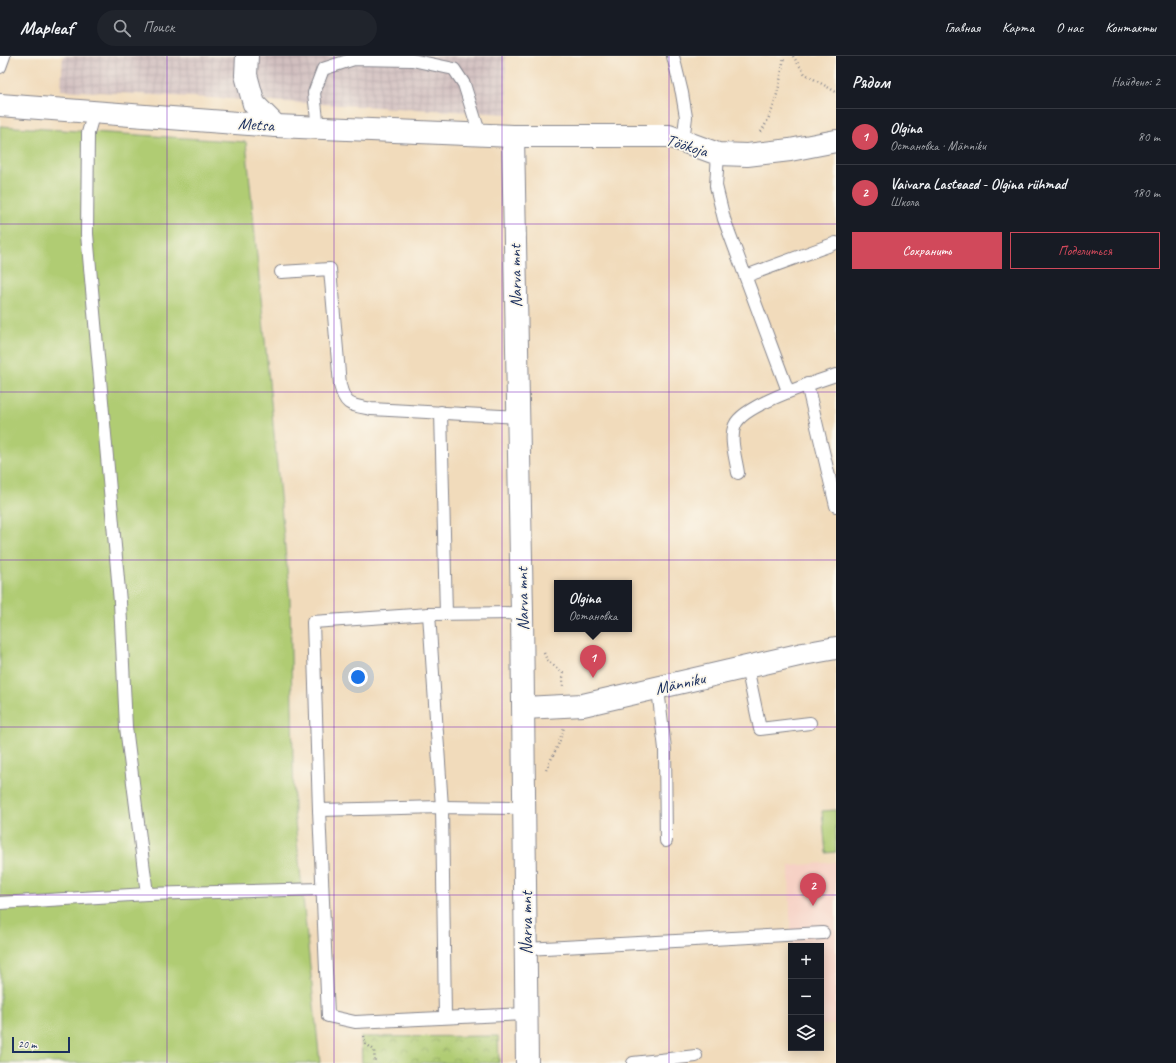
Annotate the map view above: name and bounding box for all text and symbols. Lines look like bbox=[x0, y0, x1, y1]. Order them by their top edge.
search box bbox=[97, 10, 377, 46]
text: Mapleaf bbox=[20, 16, 73, 40]
icon: search bbox=[111, 17, 133, 39]
text: Поиск bbox=[143, 18, 175, 37]
text: Главная bbox=[945, 19, 980, 36]
text: Карта bbox=[1002, 19, 1034, 36]
text: О нас bbox=[1056, 19, 1083, 36]
text: Контакты bbox=[1105, 19, 1156, 36]
text: Рядом bbox=[852, 72, 890, 93]
text: Найдено: 2 bbox=[1112, 74, 1160, 90]
street label: Metsa bbox=[237, 113, 276, 136]
text: Olgina bbox=[890, 119, 922, 138]
street label: Töökoja bbox=[663, 129, 711, 162]
text: 1 bbox=[862, 129, 868, 145]
text: 80 m bbox=[1138, 129, 1160, 145]
text: Остановка · Männiku bbox=[890, 138, 986, 154]
text: Vaivara Lasteaed - Olgina rühmad bbox=[890, 175, 1066, 194]
text: 2 bbox=[862, 185, 868, 201]
text: 180 m bbox=[1132, 185, 1160, 201]
text: Школа bbox=[890, 194, 919, 210]
button: Сохранить bbox=[852, 232, 1002, 269]
button: Поделиться bbox=[1010, 232, 1160, 269]
street label: Narva mnt bbox=[504, 242, 527, 308]
street label: Narva mnt bbox=[511, 565, 534, 631]
popup bbox=[554, 580, 632, 632]
text: Olgina bbox=[569, 589, 601, 608]
text: Остановка bbox=[569, 608, 617, 624]
pin: 1 bbox=[580, 645, 606, 678]
your location bbox=[348, 667, 368, 687]
street label: Männiku bbox=[653, 667, 709, 699]
pin: 2 bbox=[800, 873, 826, 906]
street label: Narva mnt bbox=[516, 889, 537, 955]
map controls bbox=[788, 943, 824, 1051]
button: + bbox=[788, 943, 824, 979]
button: − bbox=[788, 979, 824, 1015]
button: layers bbox=[788, 1015, 824, 1051]
scale bar bbox=[12, 1035, 70, 1054]
text: 20 m bbox=[18, 1037, 37, 1051]

